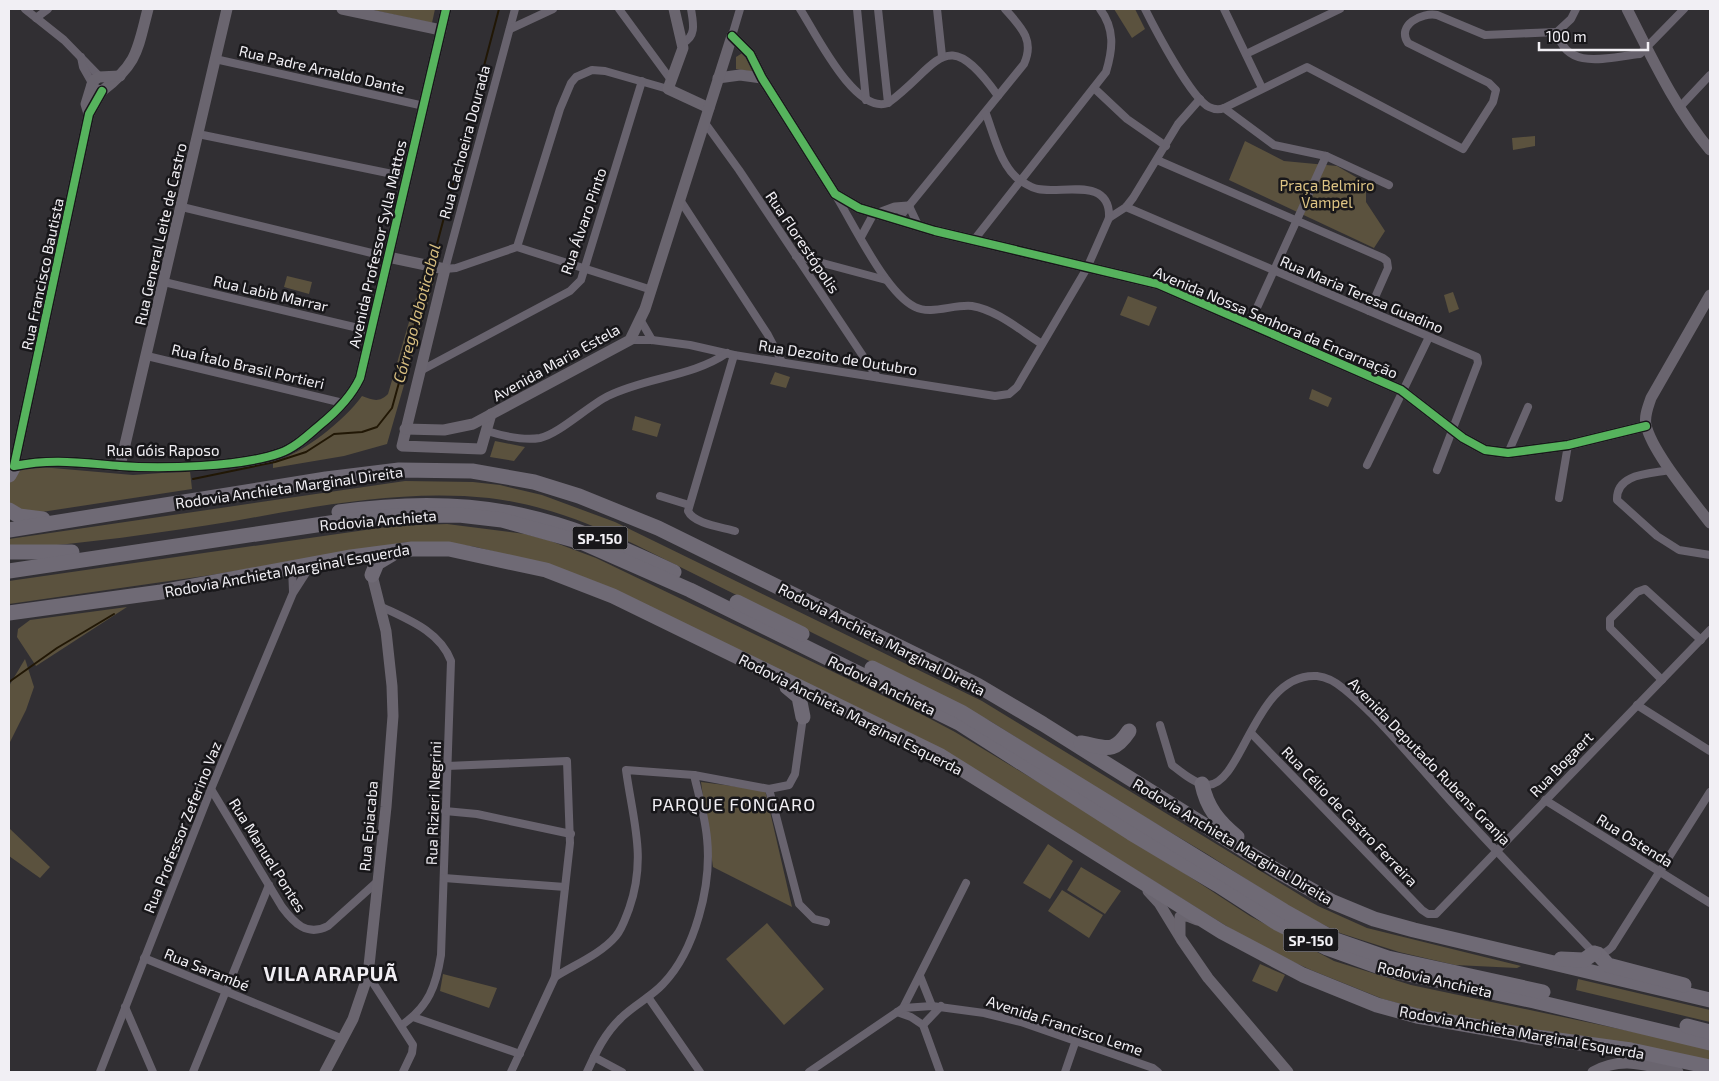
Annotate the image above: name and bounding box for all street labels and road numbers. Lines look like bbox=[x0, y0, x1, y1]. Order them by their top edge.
street label: Rua Padre Arnaldo Dante bbox=[237, 41, 407, 97]
street label: Rua Cachoeira Dourada bbox=[435, 63, 493, 221]
street label: Avenida Professor Sylla Mattos bbox=[344, 138, 410, 350]
street label: Rua General Leite de Castro bbox=[130, 141, 190, 327]
street label: Rua Álvaro Pinto bbox=[556, 165, 610, 277]
street label: Rua Florestópolis bbox=[762, 188, 844, 296]
street label: Rua Francisco Bautista bbox=[17, 196, 67, 352]
street label: Rua Maria Teresa Guadino bbox=[1278, 251, 1446, 337]
street label: Avenida Nossa Senhora da Encarnação bbox=[1151, 262, 1401, 383]
street label: Rua Labib Marrar bbox=[212, 271, 330, 315]
street label: Avenida Maria Estela bbox=[489, 320, 623, 404]
street label: Rua Dezoito de Outubro bbox=[757, 336, 919, 378]
street label: Rua Ítalo Brasil Portieri bbox=[170, 340, 326, 392]
street label: Rua Góis Raposo bbox=[107, 441, 219, 459]
street label: Rodovia Anchieta Marginal Direita bbox=[174, 462, 404, 512]
street label: Rodovia Anchieta bbox=[319, 506, 437, 534]
road number: SP-150 bbox=[572, 526, 628, 550]
street label: Rodovia Anchieta Marginal Esquerda bbox=[163, 540, 411, 600]
street label: Rodovia Anchieta Marginal Direita bbox=[775, 579, 989, 699]
street label: Rodovia Anchieta Marginal Esquerda bbox=[736, 650, 966, 778]
street label: Rodovia Anchieta bbox=[825, 651, 939, 719]
street label: Avenida Deputado Rubens Granja bbox=[1344, 674, 1515, 849]
street label: Rua Bogaert bbox=[1526, 728, 1597, 800]
street label: Rua Professor Zeferino Vaz bbox=[139, 738, 225, 916]
street label: Rua Rizieri Negrini bbox=[422, 741, 444, 865]
street label: Rua Célio de Castro Ferreira bbox=[1278, 742, 1422, 890]
street label: Rodovia Anchieta Marginal Direita bbox=[1130, 774, 1336, 908]
street label: Rua Epiacaba bbox=[355, 780, 381, 872]
street label: Rua Manuel Pontes bbox=[226, 795, 310, 915]
street label: Rua Ostenda bbox=[1594, 809, 1676, 871]
road number: SP-150 bbox=[1284, 928, 1338, 952]
street label: Rua Sarambé bbox=[162, 944, 252, 994]
street label: Rodovia Anchieta bbox=[1376, 957, 1494, 1001]
street label: Avenida Francisco Leme bbox=[985, 991, 1145, 1059]
street label: Rodovia Anchieta Marginal Esquerda bbox=[1398, 1002, 1646, 1062]

